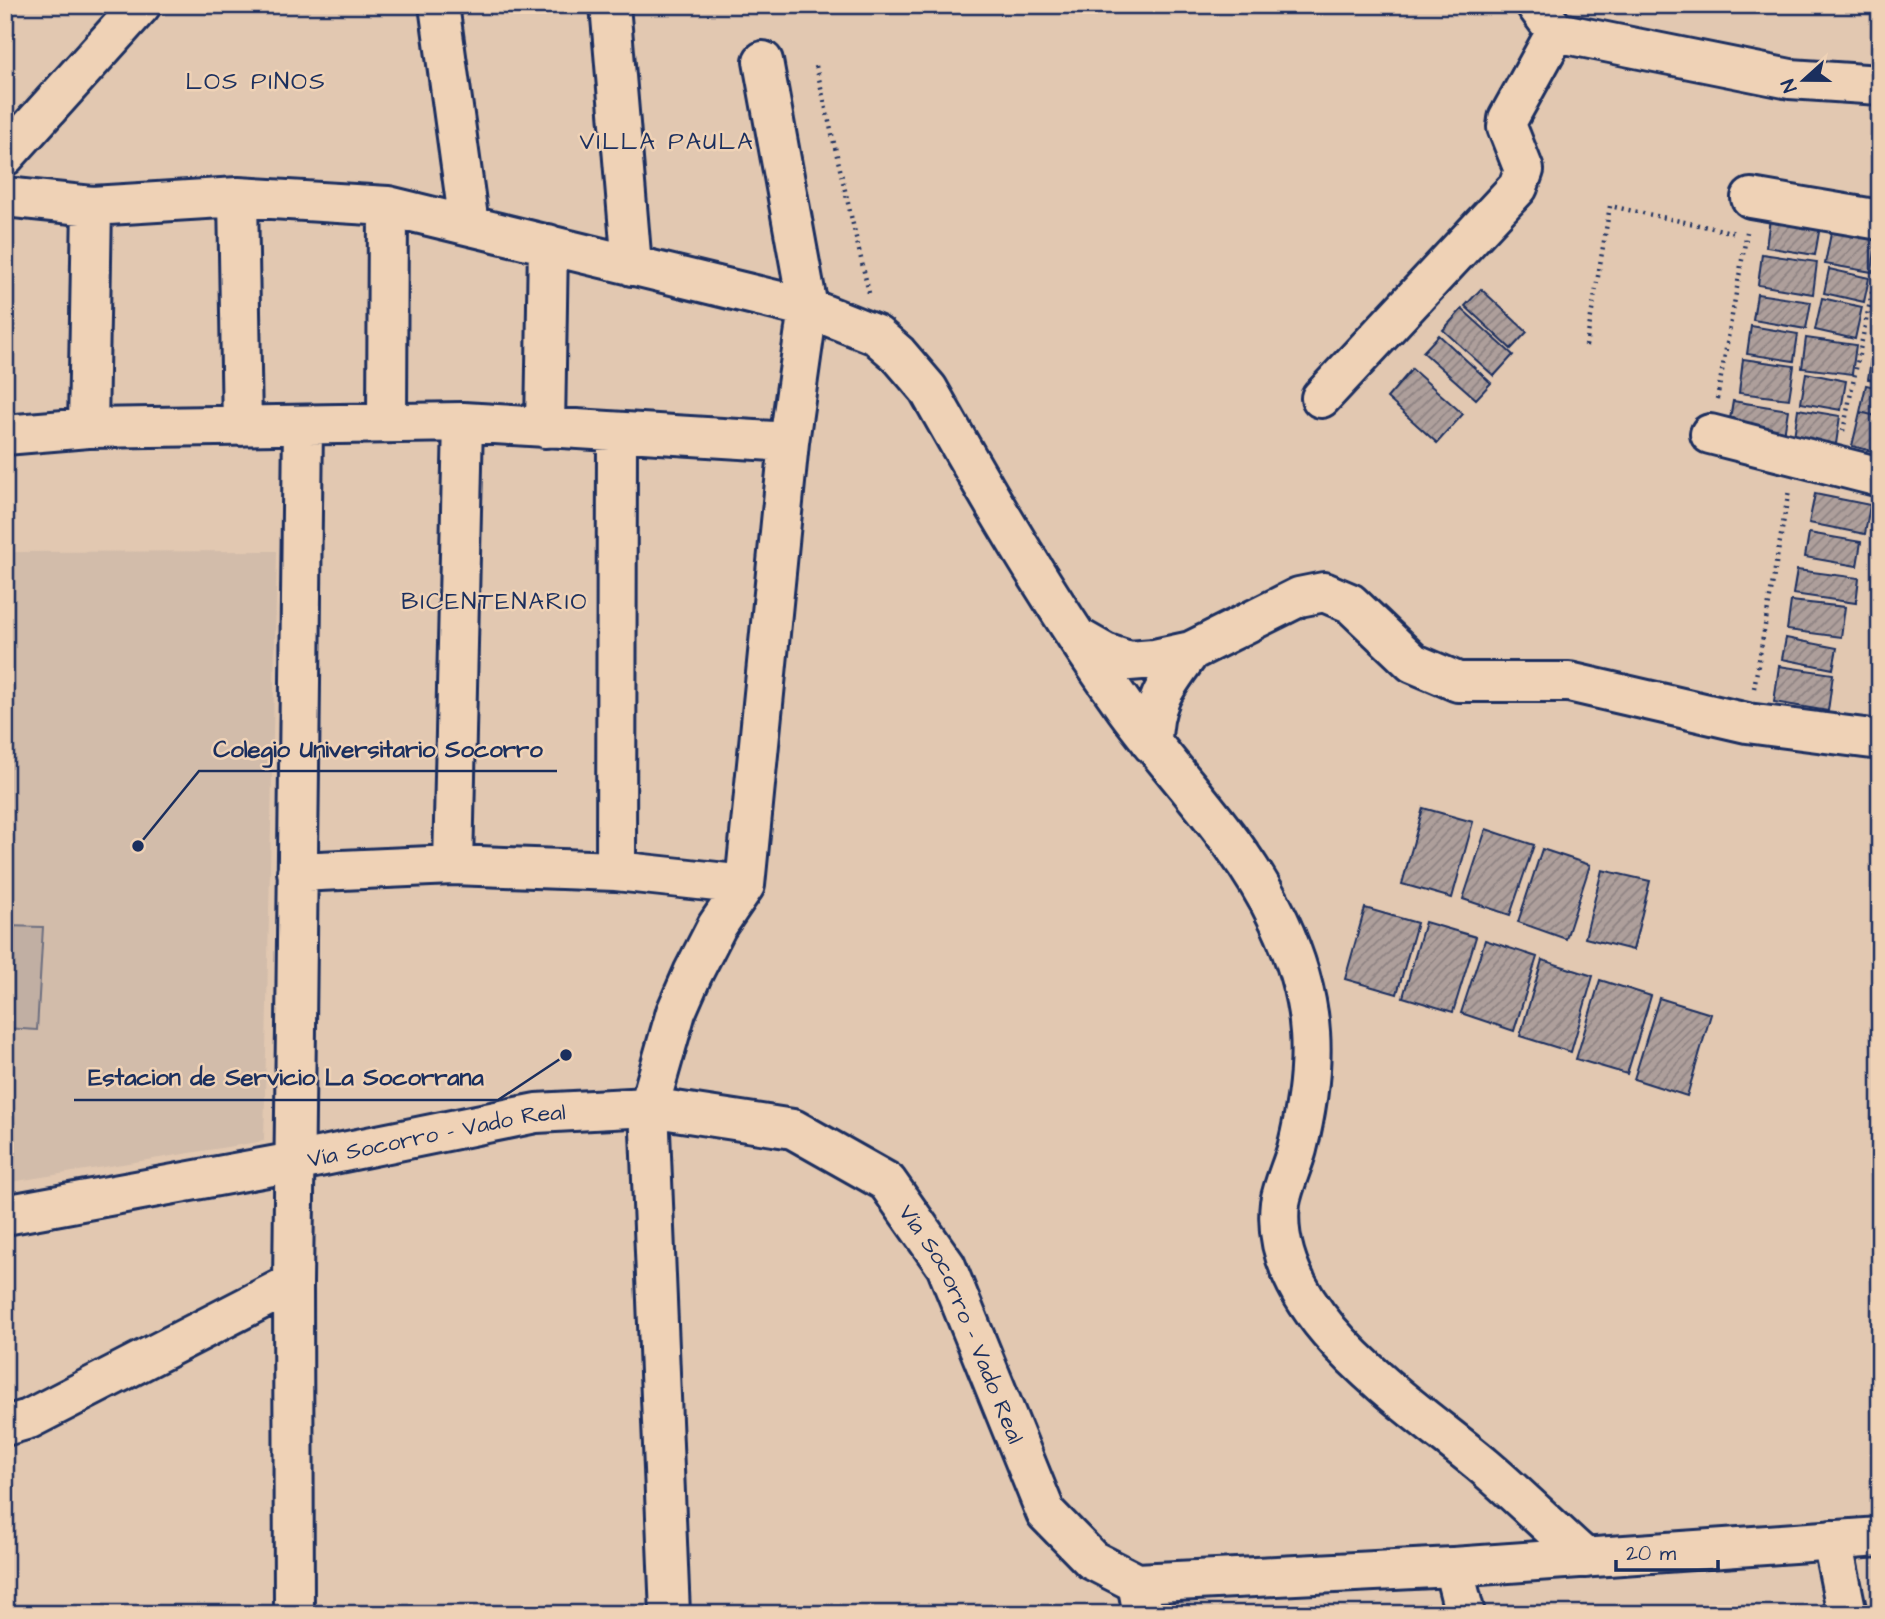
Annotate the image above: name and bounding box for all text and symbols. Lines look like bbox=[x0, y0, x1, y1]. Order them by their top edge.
north arrow bbox=[1770, 46, 1840, 116]
district label: LOS PINOS bbox=[185, 65, 327, 99]
text: N bbox=[1775, 75, 1804, 96]
district label: VILLA PAULA bbox=[579, 125, 755, 159]
district label: BICENTENARIO bbox=[401, 585, 589, 619]
callout: Colegio Universitario Socorro bbox=[199, 726, 557, 771]
text: Colegio Universitario Socorro bbox=[213, 733, 543, 768]
callout: Estacion de Servicio La Socorrana bbox=[74, 1055, 498, 1100]
text: Estacion de Servicio La Socorrana bbox=[88, 1061, 485, 1095]
street label: Vía Socorro - Vado Real bbox=[305, 1096, 566, 1176]
street label: Vía Socorro - Vado Real bbox=[891, 1198, 1031, 1448]
scale bar bbox=[1616, 1528, 1717, 1572]
text: 20 m bbox=[1626, 1539, 1677, 1568]

